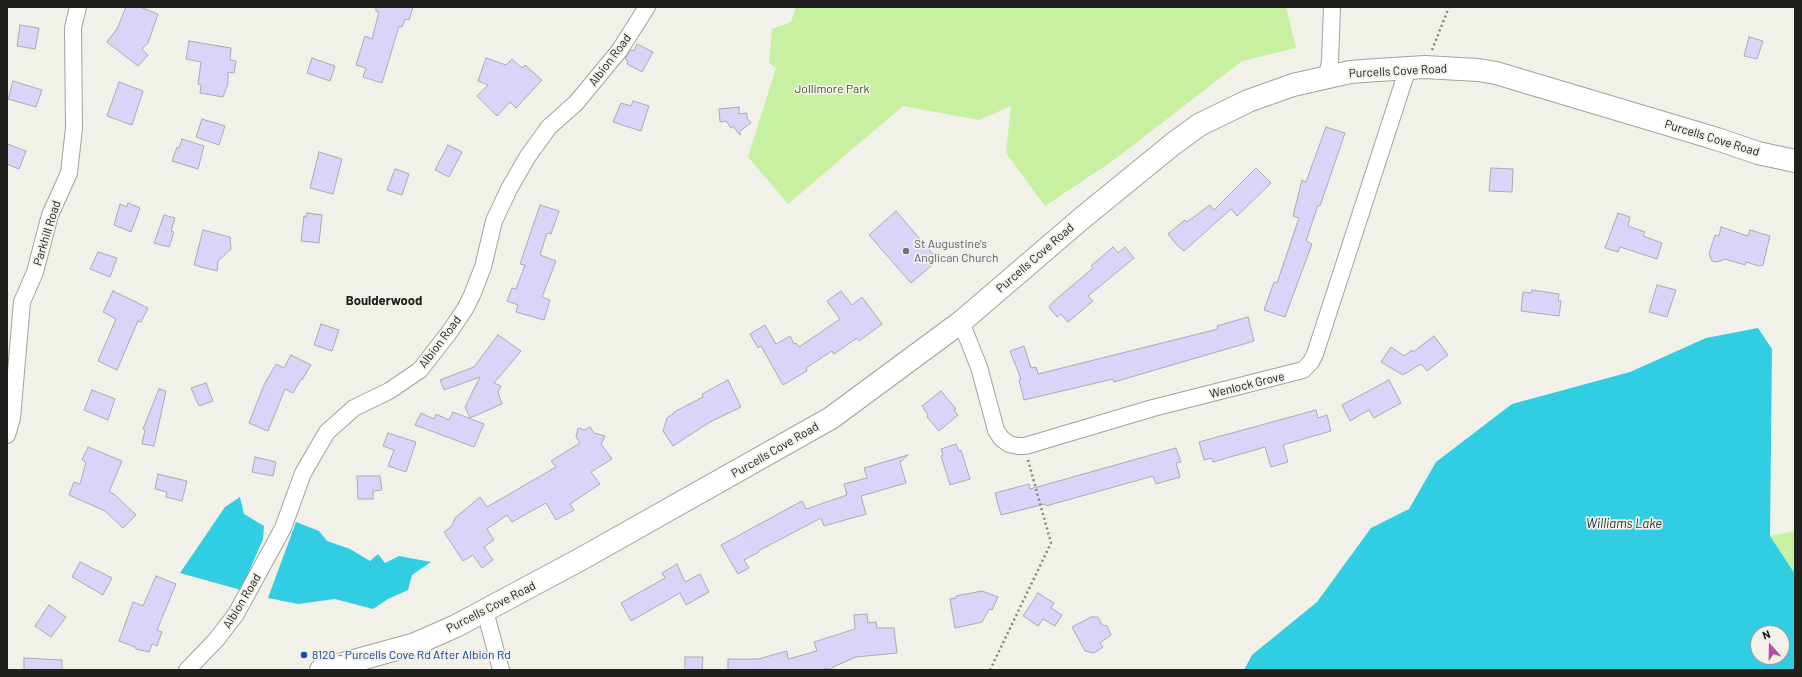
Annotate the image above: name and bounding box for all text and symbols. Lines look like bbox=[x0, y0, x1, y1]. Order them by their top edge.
street label: Albion Road bbox=[586, 31, 634, 89]
street label: Purcells Cove Road bbox=[1348, 61, 1448, 81]
park label: Jollimore Park bbox=[794, 82, 870, 96]
street label: Purcells Cove Road bbox=[1663, 117, 1761, 159]
street label: Parkhill Road bbox=[30, 199, 64, 267]
street label: Purcells Cove Road bbox=[993, 220, 1077, 296]
place label: St Augustine's Anglican Church bbox=[914, 237, 998, 265]
marker: St Augustine's Anglican Church bbox=[901, 246, 911, 256]
district label: Boulderwood bbox=[346, 293, 422, 309]
street label: Albion Road bbox=[416, 313, 464, 371]
street label: Wenlock Grove bbox=[1208, 369, 1286, 401]
street label: Purcells Cove Road bbox=[729, 419, 821, 481]
water label: Williams Lake bbox=[1586, 516, 1662, 532]
street label: Albion Road bbox=[220, 571, 264, 631]
street label: Purcells Cove Road bbox=[444, 578, 538, 636]
north arrow bbox=[1750, 625, 1790, 665]
text: N bbox=[1760, 627, 1772, 642]
place label: 8120 - Purcells Cove Rd After Albion Rd bbox=[312, 648, 511, 662]
marker: 8120 - Purcells Cove Rd After Albion Rd bbox=[299, 650, 309, 660]

